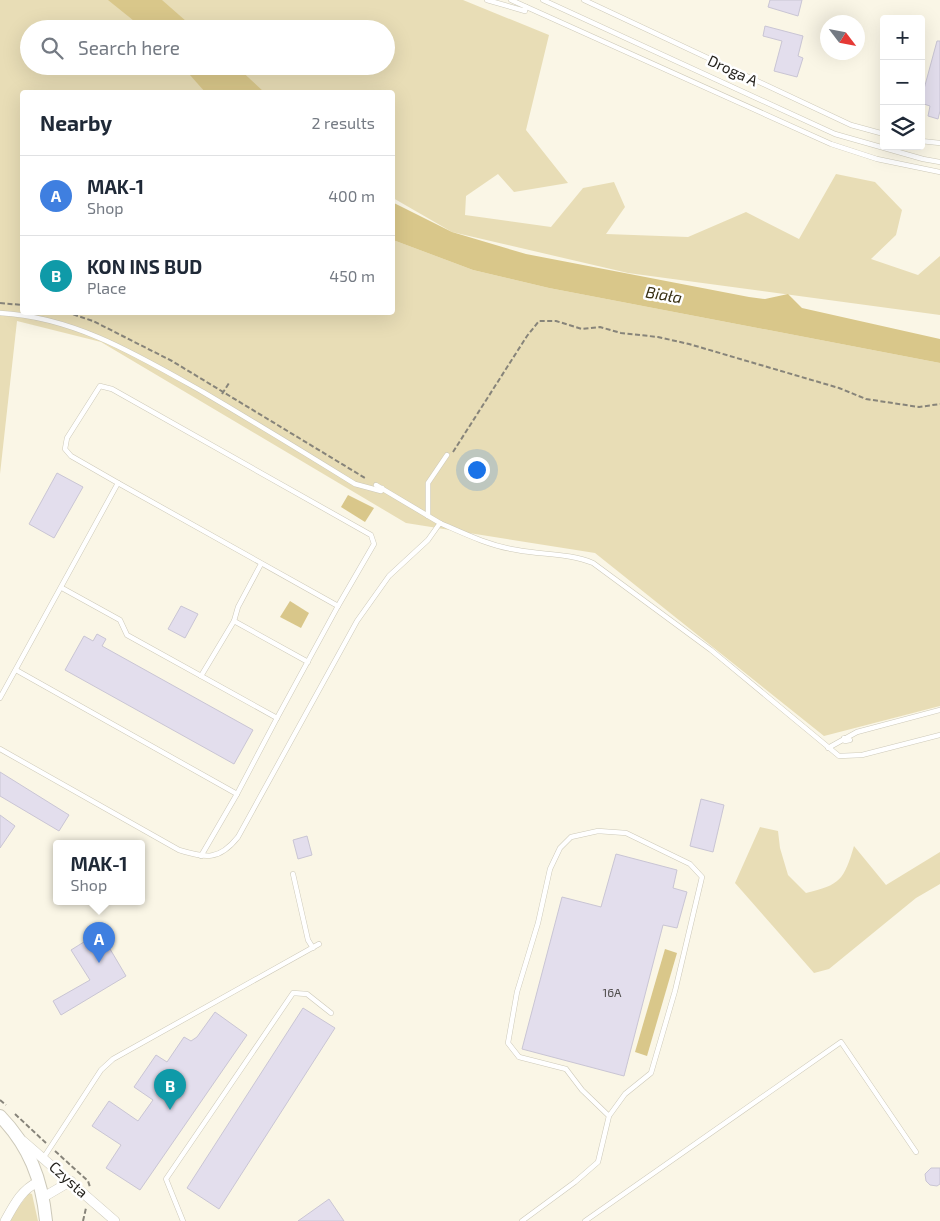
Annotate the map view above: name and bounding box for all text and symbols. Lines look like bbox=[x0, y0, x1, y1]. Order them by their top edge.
north arrow bbox=[820, 15, 865, 60]
map controls bbox=[880, 15, 925, 150]
button: + bbox=[880, 15, 925, 60]
search box bbox=[20, 20, 395, 75]
icon: search bbox=[38, 34, 66, 62]
text: Search here bbox=[78, 36, 180, 59]
street label: Droga A bbox=[705, 51, 761, 90]
button: − bbox=[880, 60, 925, 105]
button: layers bbox=[880, 105, 925, 150]
text: Nearby bbox=[40, 110, 112, 135]
text: 2 results bbox=[312, 113, 375, 132]
text: MAK-1 bbox=[87, 175, 144, 198]
text: A bbox=[51, 186, 61, 205]
text: 400 m bbox=[328, 186, 375, 205]
text: Shop bbox=[87, 198, 124, 217]
text: KON INS BUD bbox=[87, 255, 202, 278]
text: B bbox=[51, 266, 61, 285]
text: 450 m bbox=[329, 266, 375, 285]
text: Place bbox=[87, 278, 126, 297]
water label: Biała bbox=[644, 281, 684, 307]
your location bbox=[464, 457, 490, 483]
popup bbox=[53, 840, 145, 905]
text: MAK-1 bbox=[71, 852, 127, 875]
text: Shop bbox=[71, 875, 107, 894]
pin: A bbox=[83, 922, 115, 963]
house number: 16A bbox=[602, 985, 622, 999]
pin: B bbox=[154, 1069, 186, 1110]
street label: Czysta bbox=[46, 1157, 92, 1201]

